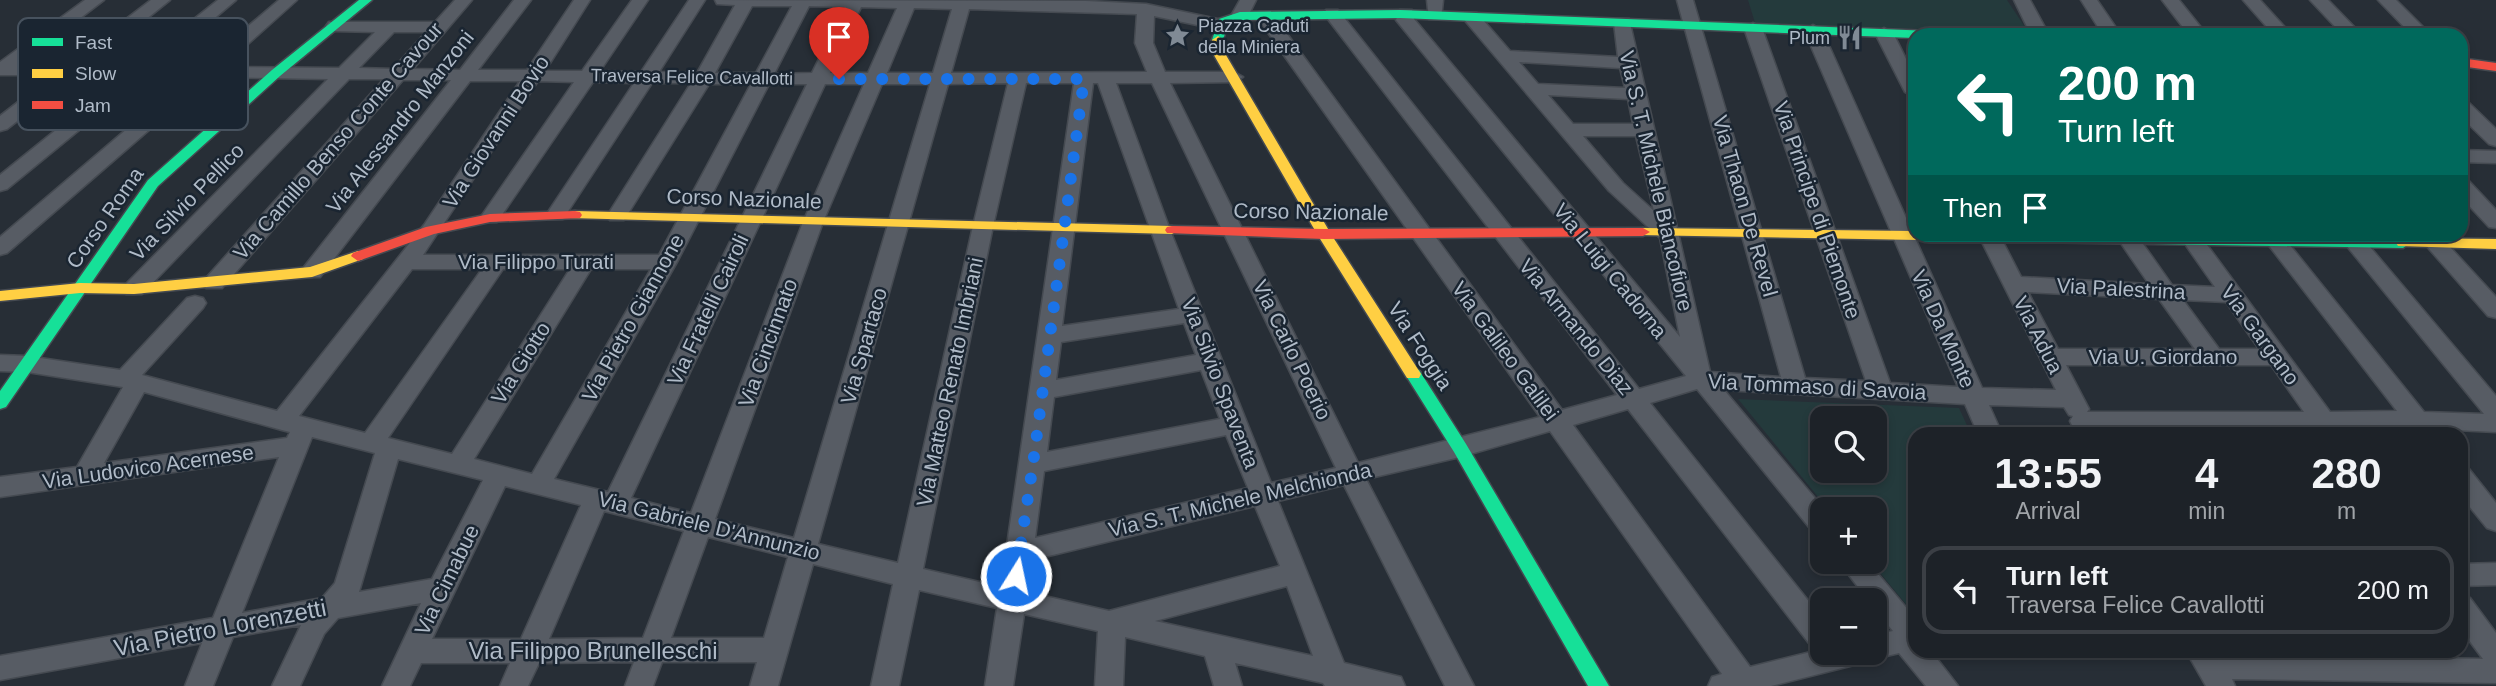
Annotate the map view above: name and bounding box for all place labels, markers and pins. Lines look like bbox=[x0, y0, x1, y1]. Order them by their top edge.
pin bbox=[809, 7, 869, 79]
place label: Piazza Caduti della Miniera bbox=[1198, 16, 1309, 57]
place icon: Piazza Caduti della Miniera bbox=[1164, 22, 1192, 50]
restaurant icon: Plum bbox=[1836, 24, 1864, 52]
place label: Plum bbox=[1789, 28, 1830, 48]

